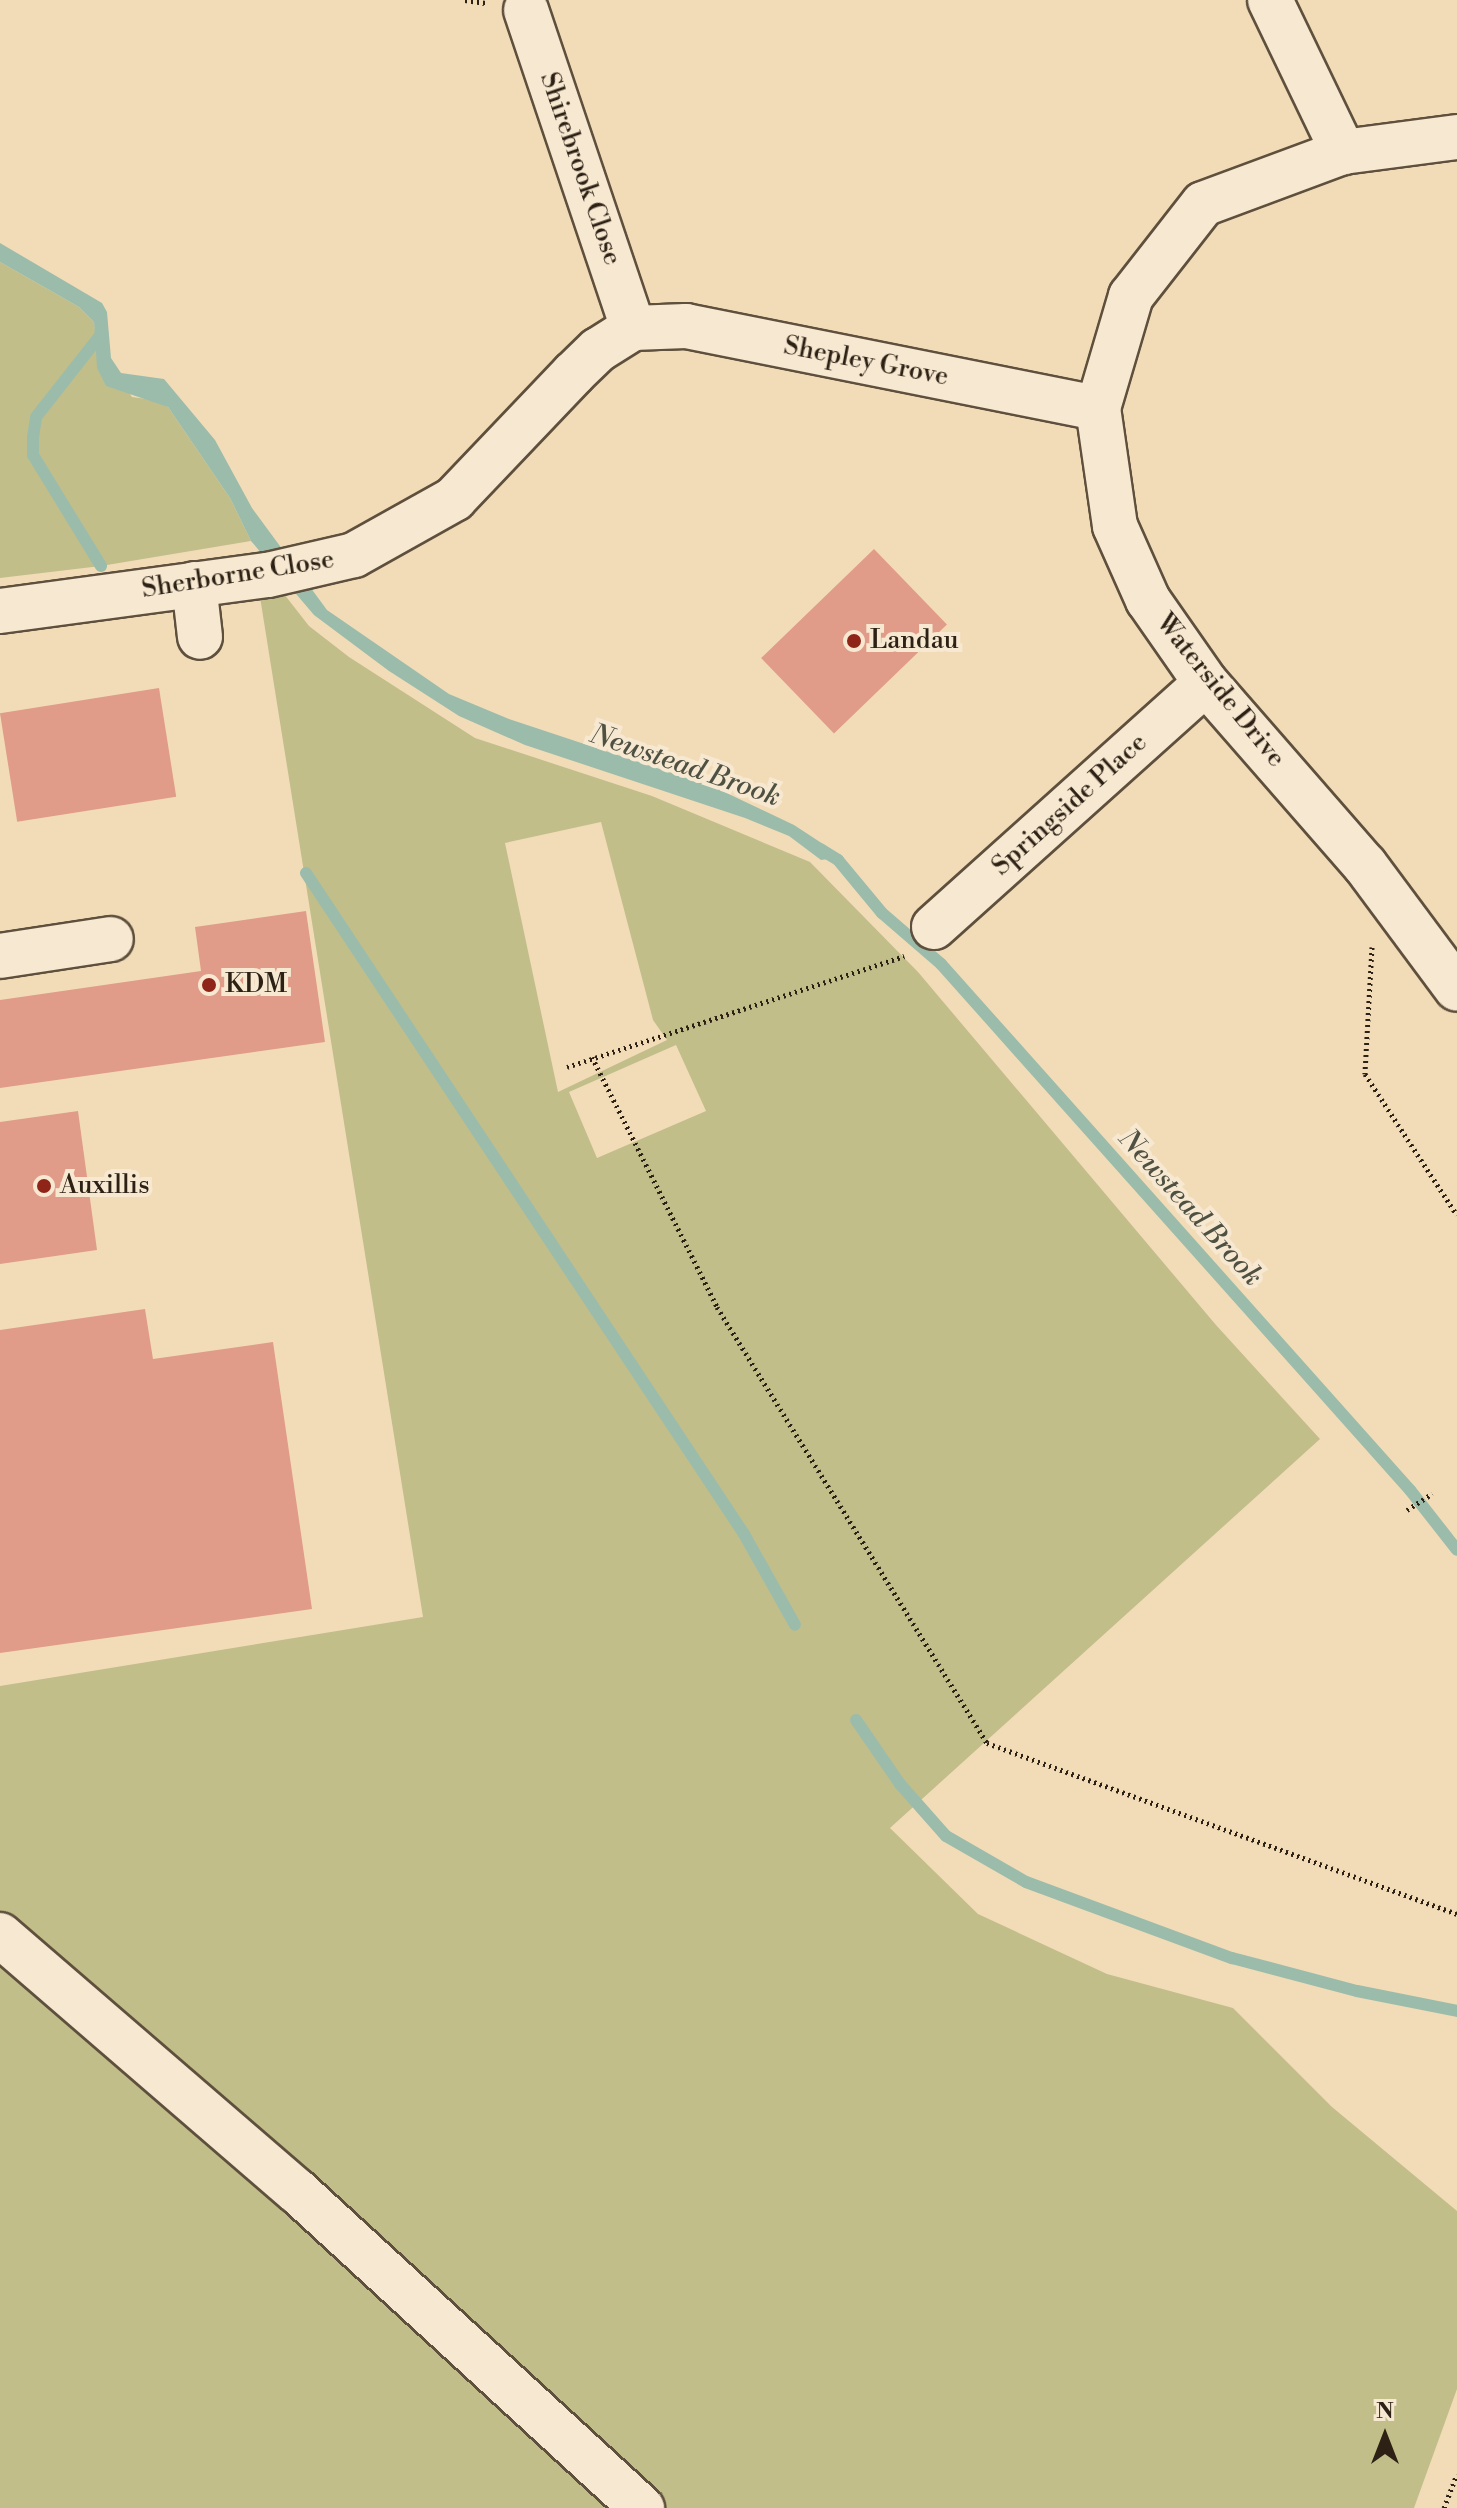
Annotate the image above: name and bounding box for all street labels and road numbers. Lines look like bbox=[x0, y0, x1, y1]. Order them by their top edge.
street label: Shirebrook Close bbox=[532, 69, 628, 269]
street label: Shepley Grove bbox=[781, 331, 951, 393]
street label: Sherborne Close bbox=[140, 544, 336, 606]
street label: Waterside Drive bbox=[1149, 608, 1291, 774]
street label: Springside Place bbox=[986, 727, 1154, 883]

